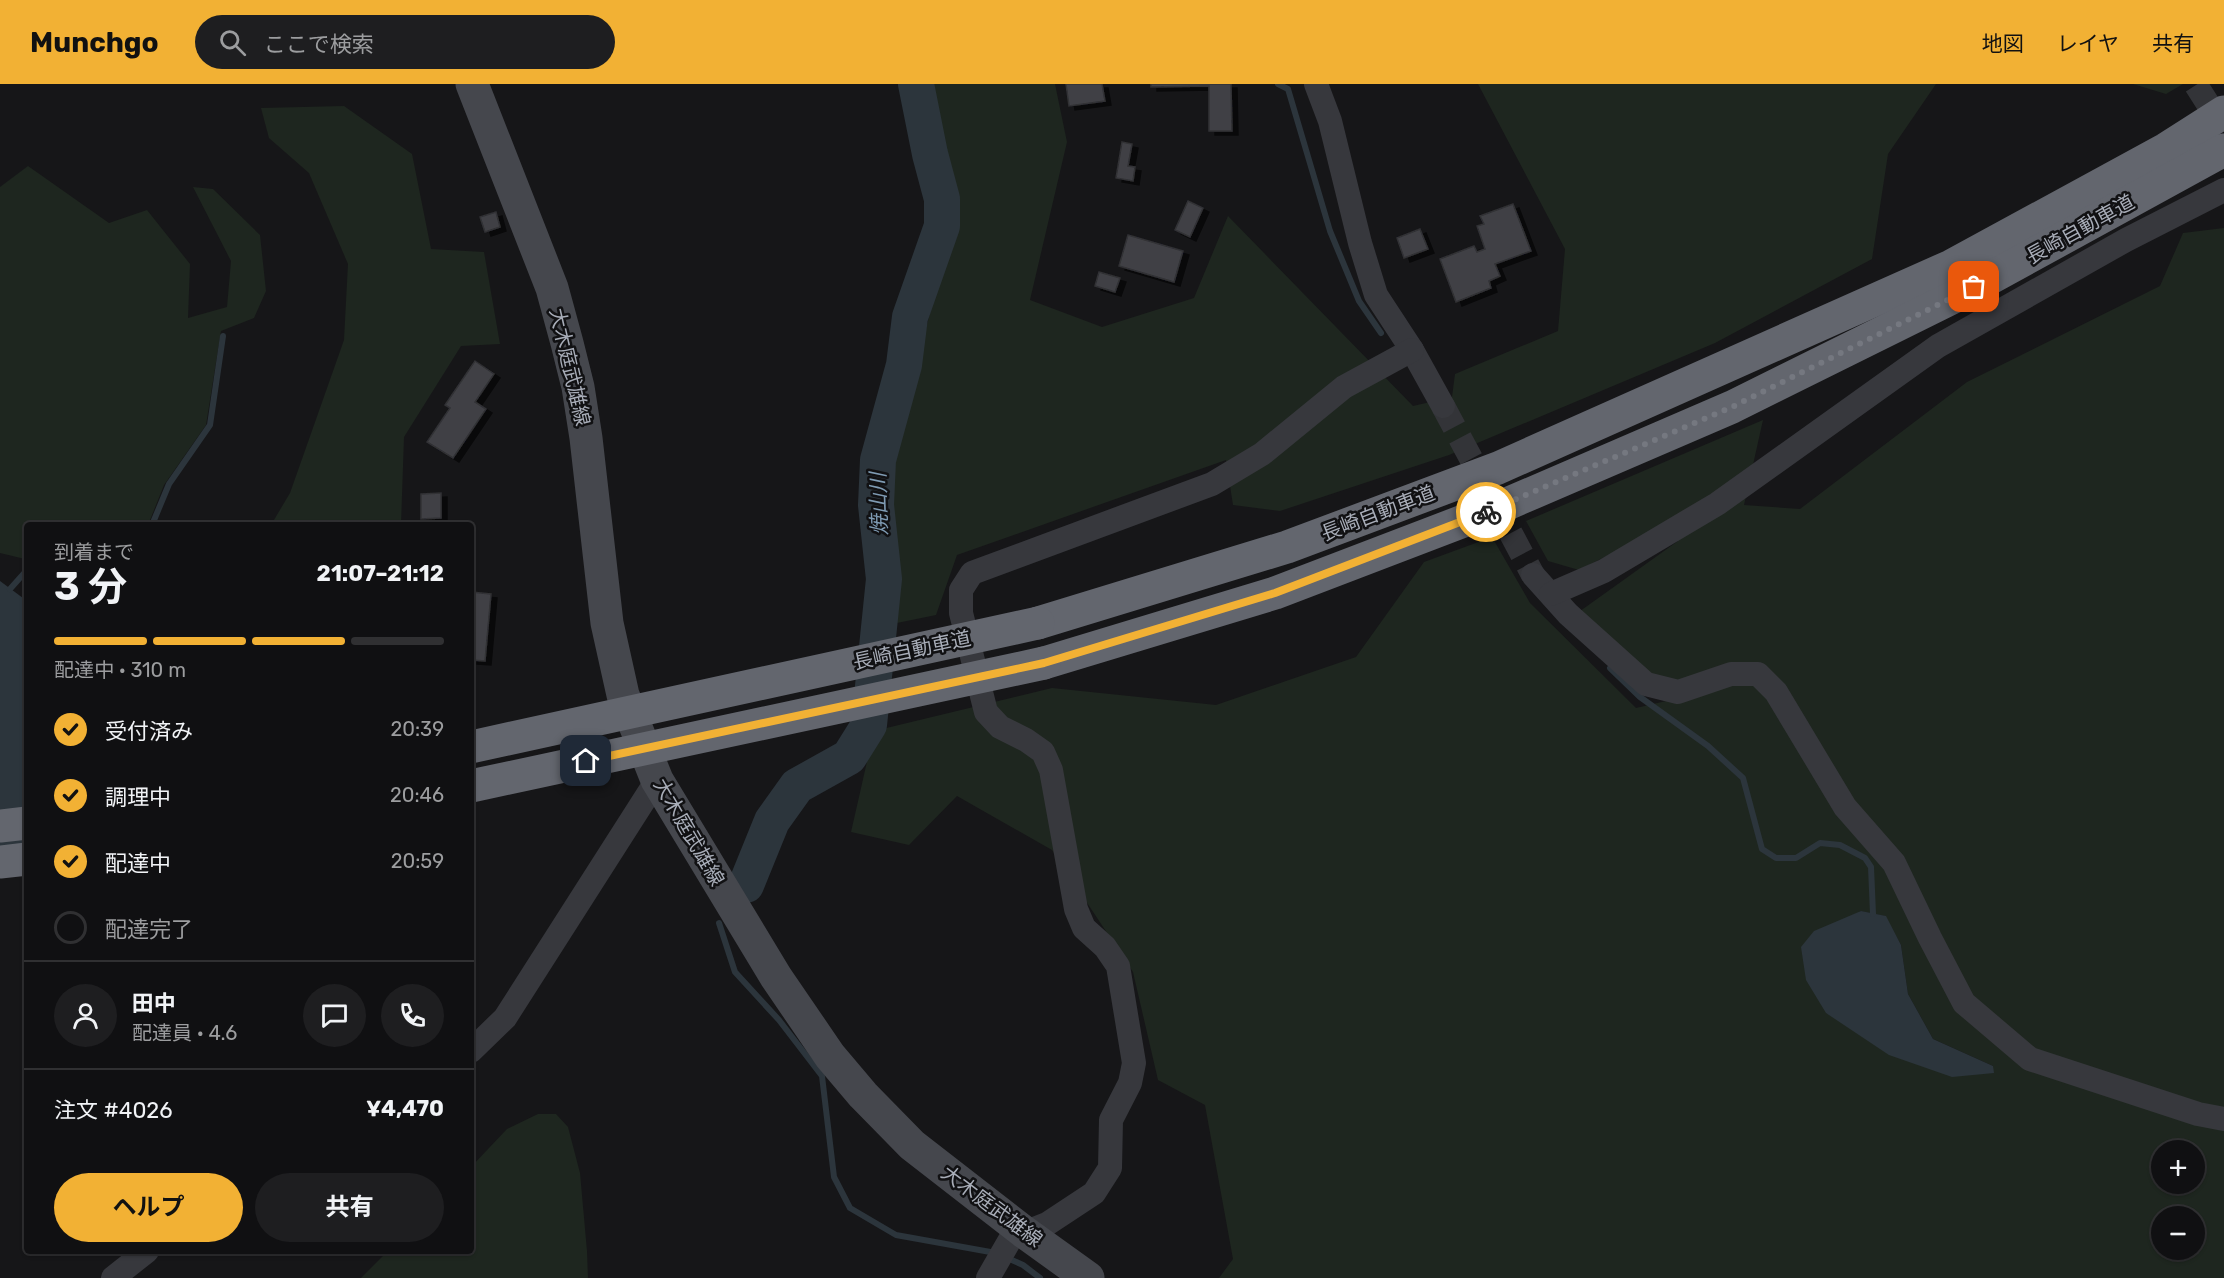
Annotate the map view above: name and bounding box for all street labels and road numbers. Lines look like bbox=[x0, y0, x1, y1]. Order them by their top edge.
street label: 長崎自動車道 bbox=[2022, 189, 2138, 269]
street label: 大木庭武雄線 bbox=[545, 306, 595, 428]
street label: 長崎自動車道 bbox=[1318, 480, 1438, 546]
street label: 長崎自動車道 bbox=[851, 626, 973, 674]
street label: 大木庭武雄線 bbox=[649, 774, 729, 890]
street label: 大木庭武雄線 bbox=[937, 1160, 1047, 1252]

